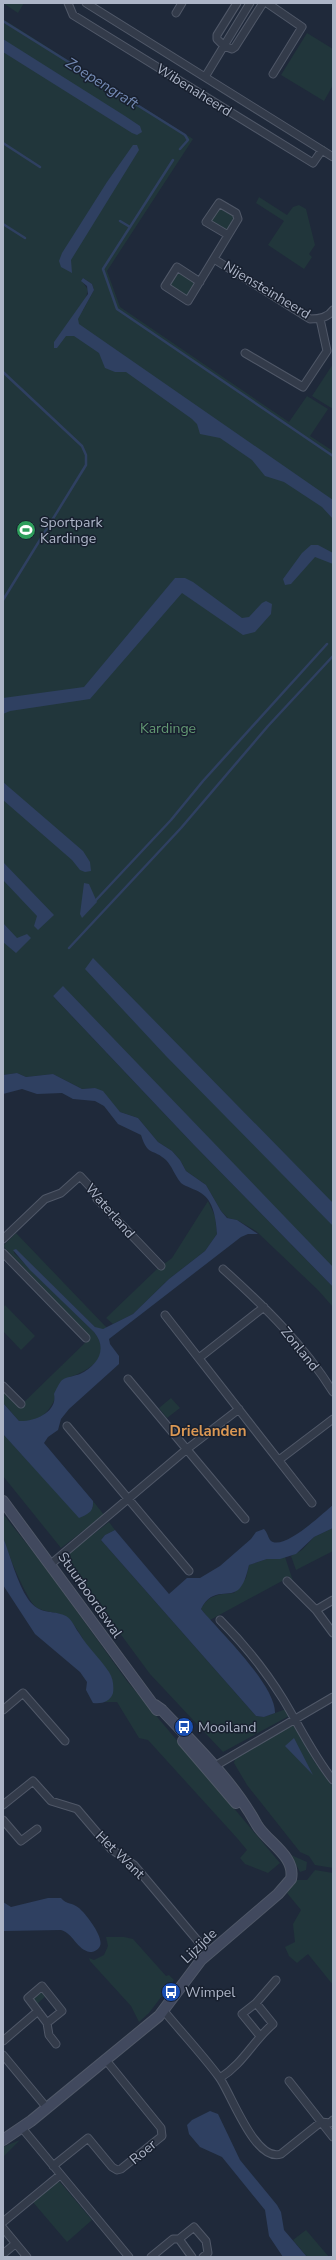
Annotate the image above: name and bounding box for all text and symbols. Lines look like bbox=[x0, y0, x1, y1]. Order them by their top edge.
water label: Zoepengraft bbox=[62, 53, 143, 114]
street label: Wibenaheerd bbox=[153, 59, 235, 121]
street label: Nijensteinheerd bbox=[220, 257, 314, 323]
place label: Sportpark Kardinge bbox=[40, 513, 103, 548]
sports icon: Sportpark Kardinge bbox=[15, 519, 37, 541]
park label: Kardinge bbox=[140, 719, 196, 738]
street label: Waterland bbox=[81, 1179, 139, 1243]
street label: Zonland bbox=[276, 1323, 324, 1375]
district label: Drielanden bbox=[170, 1421, 246, 1441]
street label: Stuurboordswal bbox=[53, 1548, 127, 1642]
bus stop icon: Mooiland bbox=[173, 1716, 195, 1738]
place label: Mooiland bbox=[198, 1718, 256, 1737]
street label: Het Want bbox=[91, 1827, 149, 1883]
street label: Lijzijde bbox=[177, 1924, 221, 1968]
bus stop icon: Wimpel bbox=[160, 1981, 182, 2003]
place label: Wimpel bbox=[185, 1983, 236, 2002]
street label: Roer bbox=[126, 2135, 160, 2169]

